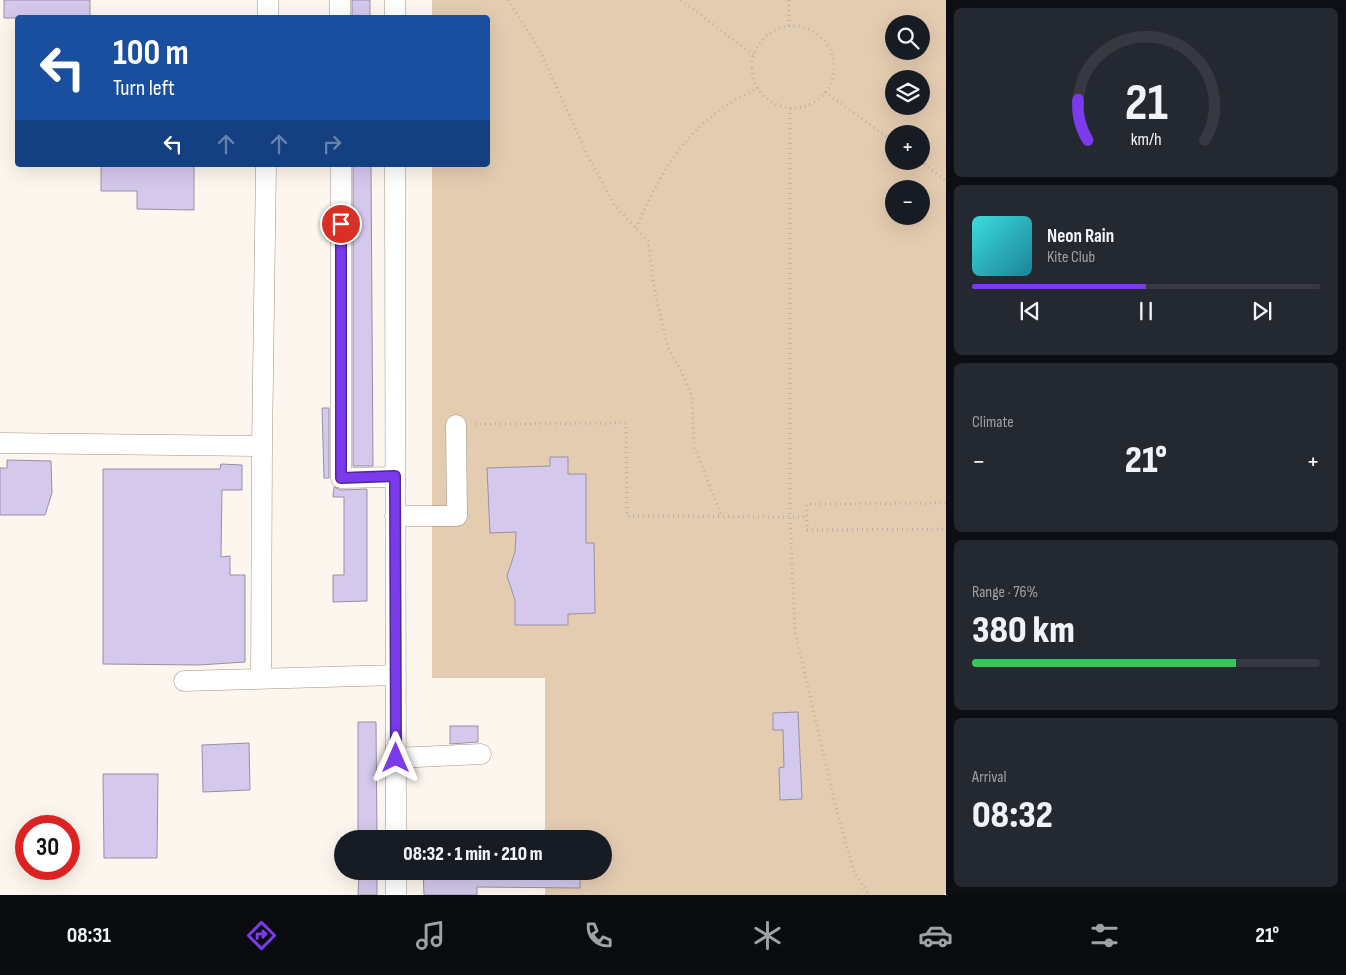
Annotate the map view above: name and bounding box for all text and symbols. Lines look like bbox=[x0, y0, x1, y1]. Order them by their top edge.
map controls bbox=[885, 15, 930, 225]
button: search bbox=[885, 15, 930, 60]
text: 100 m bbox=[113, 32, 189, 75]
icon: left bbox=[30, 35, 95, 100]
button: layers bbox=[885, 70, 930, 115]
text: 21 bbox=[1124, 72, 1168, 135]
text: Turn left bbox=[113, 75, 175, 102]
button: + bbox=[885, 125, 930, 170]
text: km/h bbox=[1131, 129, 1161, 150]
icon: left bbox=[159, 130, 187, 158]
icon: ahead bbox=[212, 130, 240, 158]
icon: ahead bbox=[265, 130, 293, 158]
icon: right bbox=[318, 130, 346, 158]
button: − bbox=[885, 180, 930, 225]
pin bbox=[320, 203, 362, 245]
icon: arrive bbox=[327, 210, 355, 238]
text: Neon Rain bbox=[1047, 225, 1114, 248]
text: Kite Club bbox=[1047, 248, 1095, 267]
icon: previous bbox=[1016, 297, 1044, 325]
icon: pause bbox=[1132, 297, 1160, 325]
icon: next bbox=[1248, 297, 1276, 325]
text: Climate bbox=[972, 413, 1014, 432]
text: 21° bbox=[1125, 438, 1167, 483]
text: − bbox=[972, 445, 986, 478]
text: + bbox=[1306, 445, 1320, 478]
text: Range · 76% bbox=[972, 583, 1038, 602]
text: 380 km bbox=[972, 608, 1075, 653]
position arrow bbox=[369, 731, 421, 783]
text: Arrival bbox=[972, 768, 1006, 787]
text: 08:32 bbox=[972, 793, 1053, 838]
speed limit sign: 30 bbox=[15, 815, 80, 880]
text: 08:32 · 1 min · 210 m bbox=[403, 843, 543, 866]
icon: directions bbox=[244, 918, 279, 953]
icon: music bbox=[413, 918, 448, 953]
icon: phone bbox=[581, 918, 616, 953]
icon: climate bbox=[750, 918, 785, 953]
icon: car bbox=[918, 918, 953, 953]
icon: filters bbox=[1087, 918, 1122, 953]
text: 08:31 bbox=[67, 922, 111, 949]
text: 21° bbox=[1255, 922, 1279, 949]

